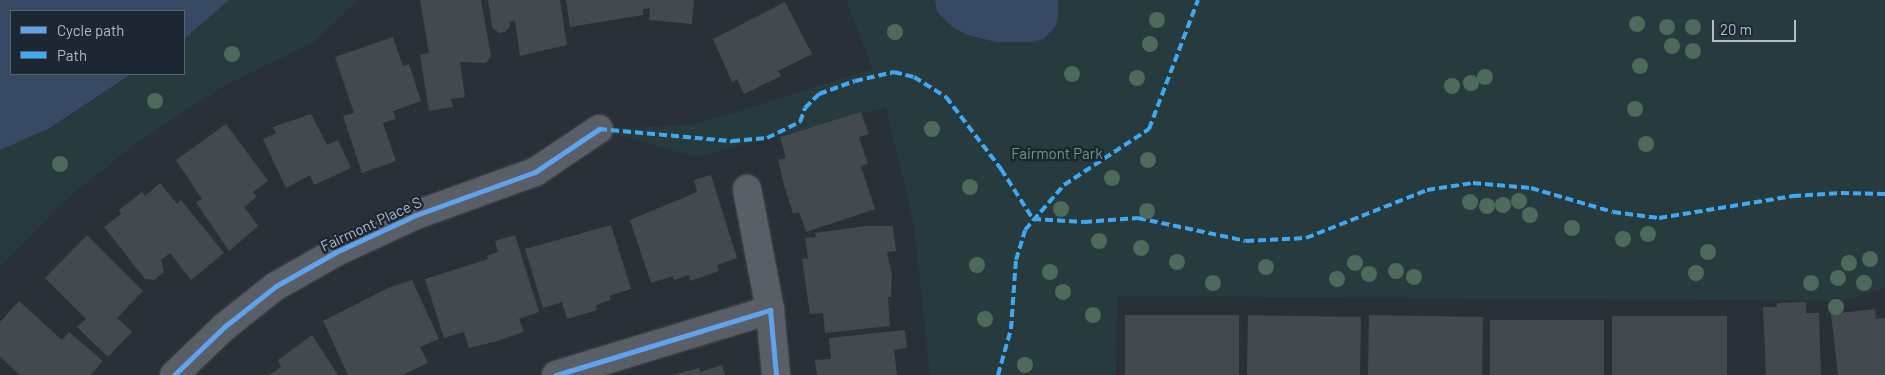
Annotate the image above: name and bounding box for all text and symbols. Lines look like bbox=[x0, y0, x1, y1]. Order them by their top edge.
legend bbox=[10, 10, 185, 75]
scale bar bbox=[1715, 10, 1799, 42]
text: 20 m bbox=[1720, 20, 1752, 38]
text: Cycle path bbox=[57, 21, 124, 39]
text: Path bbox=[57, 46, 87, 64]
park label: Fairmont Park bbox=[1011, 145, 1103, 163]
street label: Fairmont Place S bbox=[318, 193, 424, 255]

